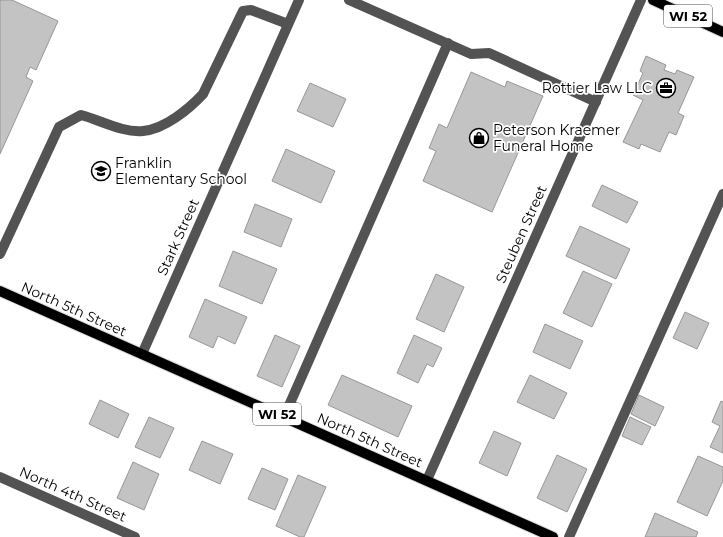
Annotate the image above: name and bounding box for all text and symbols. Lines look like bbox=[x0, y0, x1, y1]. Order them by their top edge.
road number: WI 52 bbox=[664, 5, 712, 27]
office icon: Rottier Law LLC bbox=[655, 77, 677, 99]
place label: Rottier Law LLC bbox=[542, 79, 652, 97]
place label: Peterson Kraemer Funeral Home bbox=[493, 121, 620, 155]
shop icon: Peterson Kraemer Funeral Home bbox=[468, 127, 490, 149]
place label: Franklin Elementary School bbox=[115, 154, 247, 188]
school or university icon: Franklin Elementary School bbox=[90, 160, 112, 182]
street label: Steuben Street bbox=[491, 182, 551, 286]
street label: Stark Street bbox=[153, 196, 203, 278]
street label: North 5th Street bbox=[18, 278, 130, 341]
road number: WI 52 bbox=[253, 403, 301, 425]
street label: North 5th Street bbox=[314, 409, 426, 472]
street label: North 4th Street bbox=[17, 462, 130, 526]

